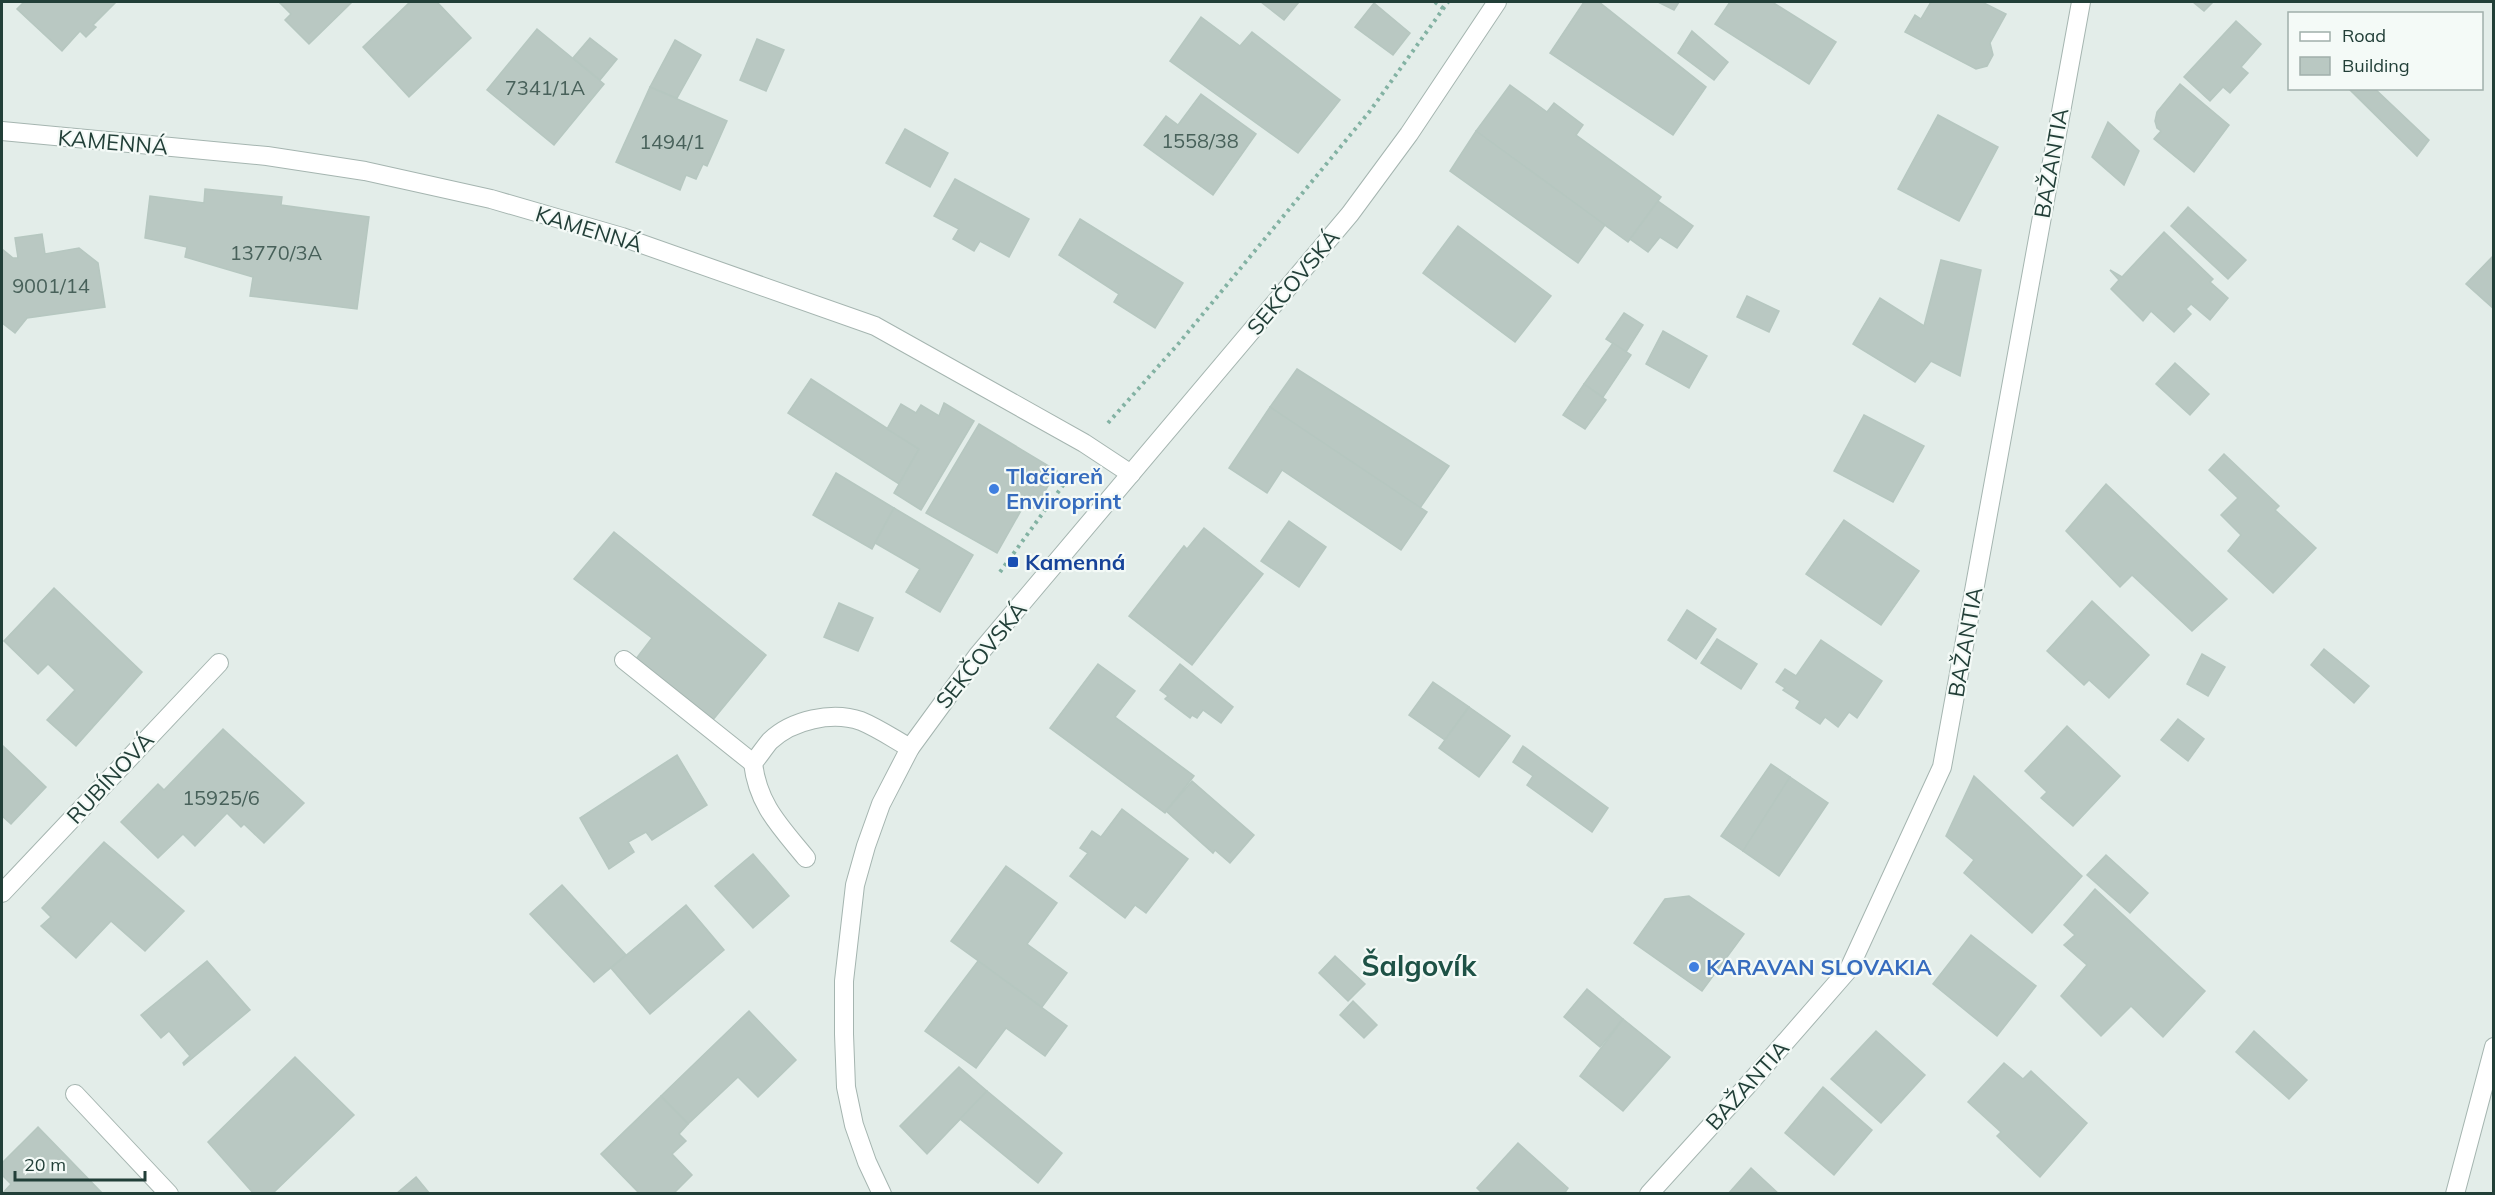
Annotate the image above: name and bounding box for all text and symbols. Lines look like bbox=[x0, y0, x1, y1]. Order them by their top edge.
legend bbox=[2288, 12, 2483, 90]
text: Road bbox=[2342, 24, 2386, 47]
text: Building bbox=[2342, 54, 2410, 77]
house number: 7341/1A bbox=[505, 75, 586, 100]
street label: BAŽANTIA bbox=[2028, 106, 2074, 220]
street label: KAMENNÁ bbox=[57, 123, 169, 161]
house number: 1558/38 bbox=[1161, 128, 1239, 153]
house number: 1494/1 bbox=[639, 129, 705, 154]
street label: KAMENNÁ bbox=[532, 199, 646, 259]
street label: SEKČOVSKÁ bbox=[1241, 223, 1345, 341]
house number: 13770/3A bbox=[230, 240, 323, 265]
house number: 9001/14 bbox=[12, 273, 90, 298]
place label: Tlačiareň Enviroprint bbox=[1006, 462, 1121, 515]
marker: Tlačiareň Enviroprint bbox=[987, 482, 1001, 496]
place label: Kamenná bbox=[1025, 548, 1125, 576]
marker: Kamenná bbox=[1006, 555, 1020, 569]
street label: BAŽANTIA bbox=[1942, 585, 1988, 699]
street label: SEKČOVSKÁ bbox=[929, 596, 1033, 714]
street label: RUBÍNOVÁ bbox=[60, 726, 160, 830]
house number: 15925/6 bbox=[182, 785, 260, 810]
district label: Šalgovík bbox=[1362, 948, 1477, 983]
place label: KARAVAN SLOVAKIA bbox=[1706, 953, 1932, 981]
marker: KARAVAN SLOVAKIA bbox=[1687, 960, 1701, 974]
street label: BAŽANTIA bbox=[1699, 1034, 1795, 1136]
scale bar bbox=[15, 1144, 146, 1182]
text: 20 m bbox=[24, 1153, 66, 1176]

